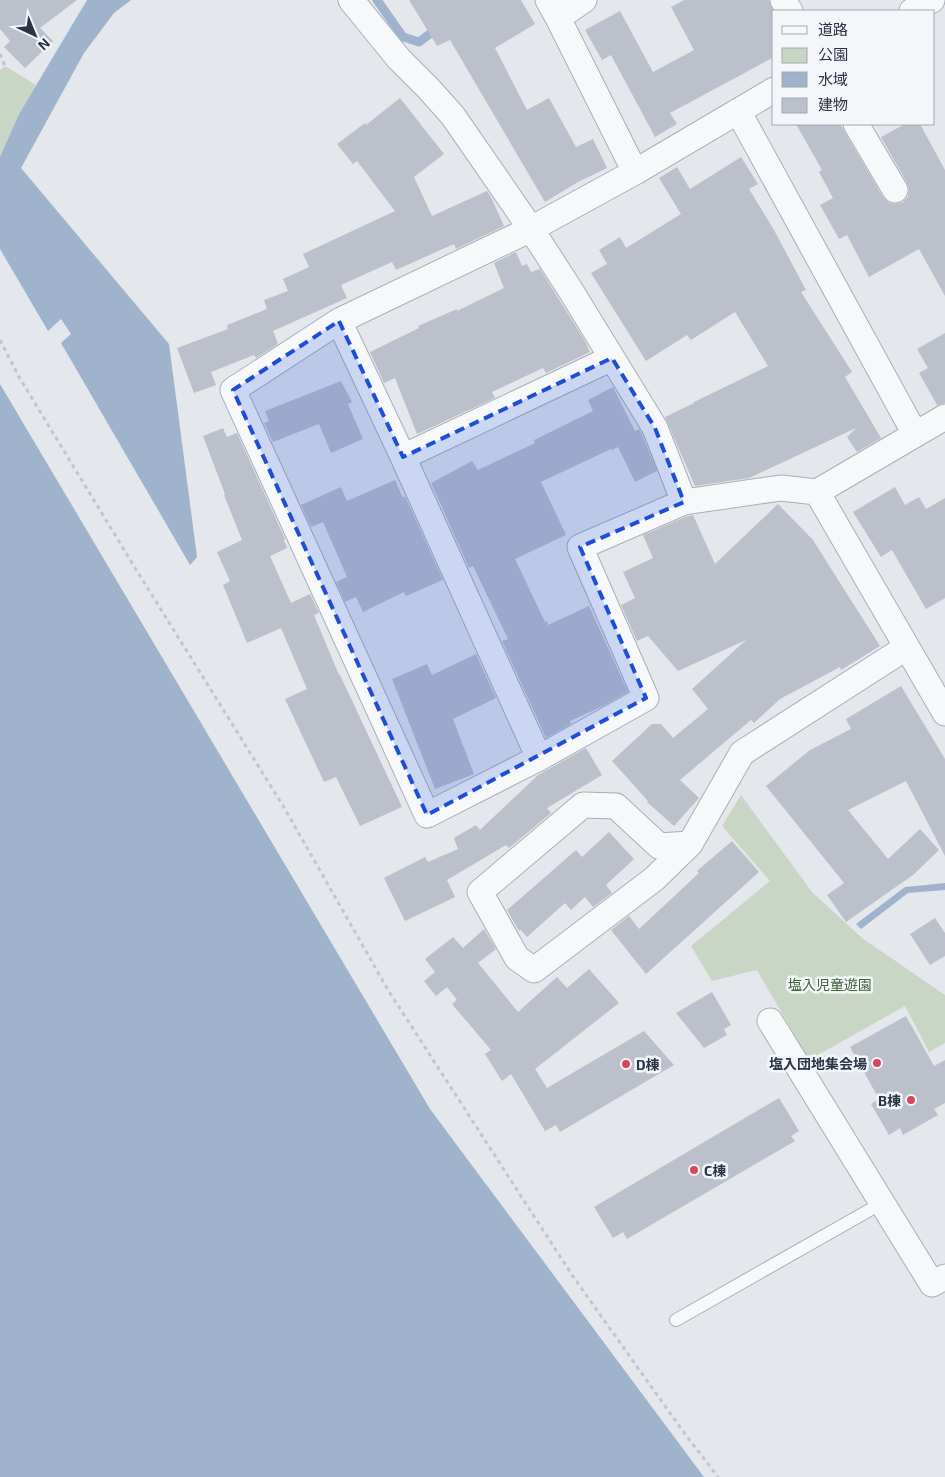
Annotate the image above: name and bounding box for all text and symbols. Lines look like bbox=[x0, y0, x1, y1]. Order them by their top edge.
north arrow bbox=[10, 10, 60, 60]
legend bbox=[772, 10, 935, 125]
text: 道路 bbox=[818, 20, 848, 38]
text: N bbox=[35, 35, 54, 54]
text: 公園 bbox=[818, 45, 848, 63]
text: 水域 bbox=[818, 70, 848, 88]
text: 建物 bbox=[818, 95, 848, 113]
park label: 塩入児童遊園 bbox=[788, 976, 872, 993]
place label: 塩入団地集会場 bbox=[769, 1055, 867, 1072]
place label: D棟 bbox=[636, 1056, 660, 1073]
marker: 塩入団地集会場 bbox=[871, 1057, 883, 1069]
marker: D棟 bbox=[620, 1058, 632, 1070]
place label: B棟 bbox=[878, 1092, 901, 1109]
marker: B棟 bbox=[905, 1094, 917, 1106]
place label: C棟 bbox=[704, 1162, 726, 1179]
marker: C棟 bbox=[688, 1164, 700, 1176]

